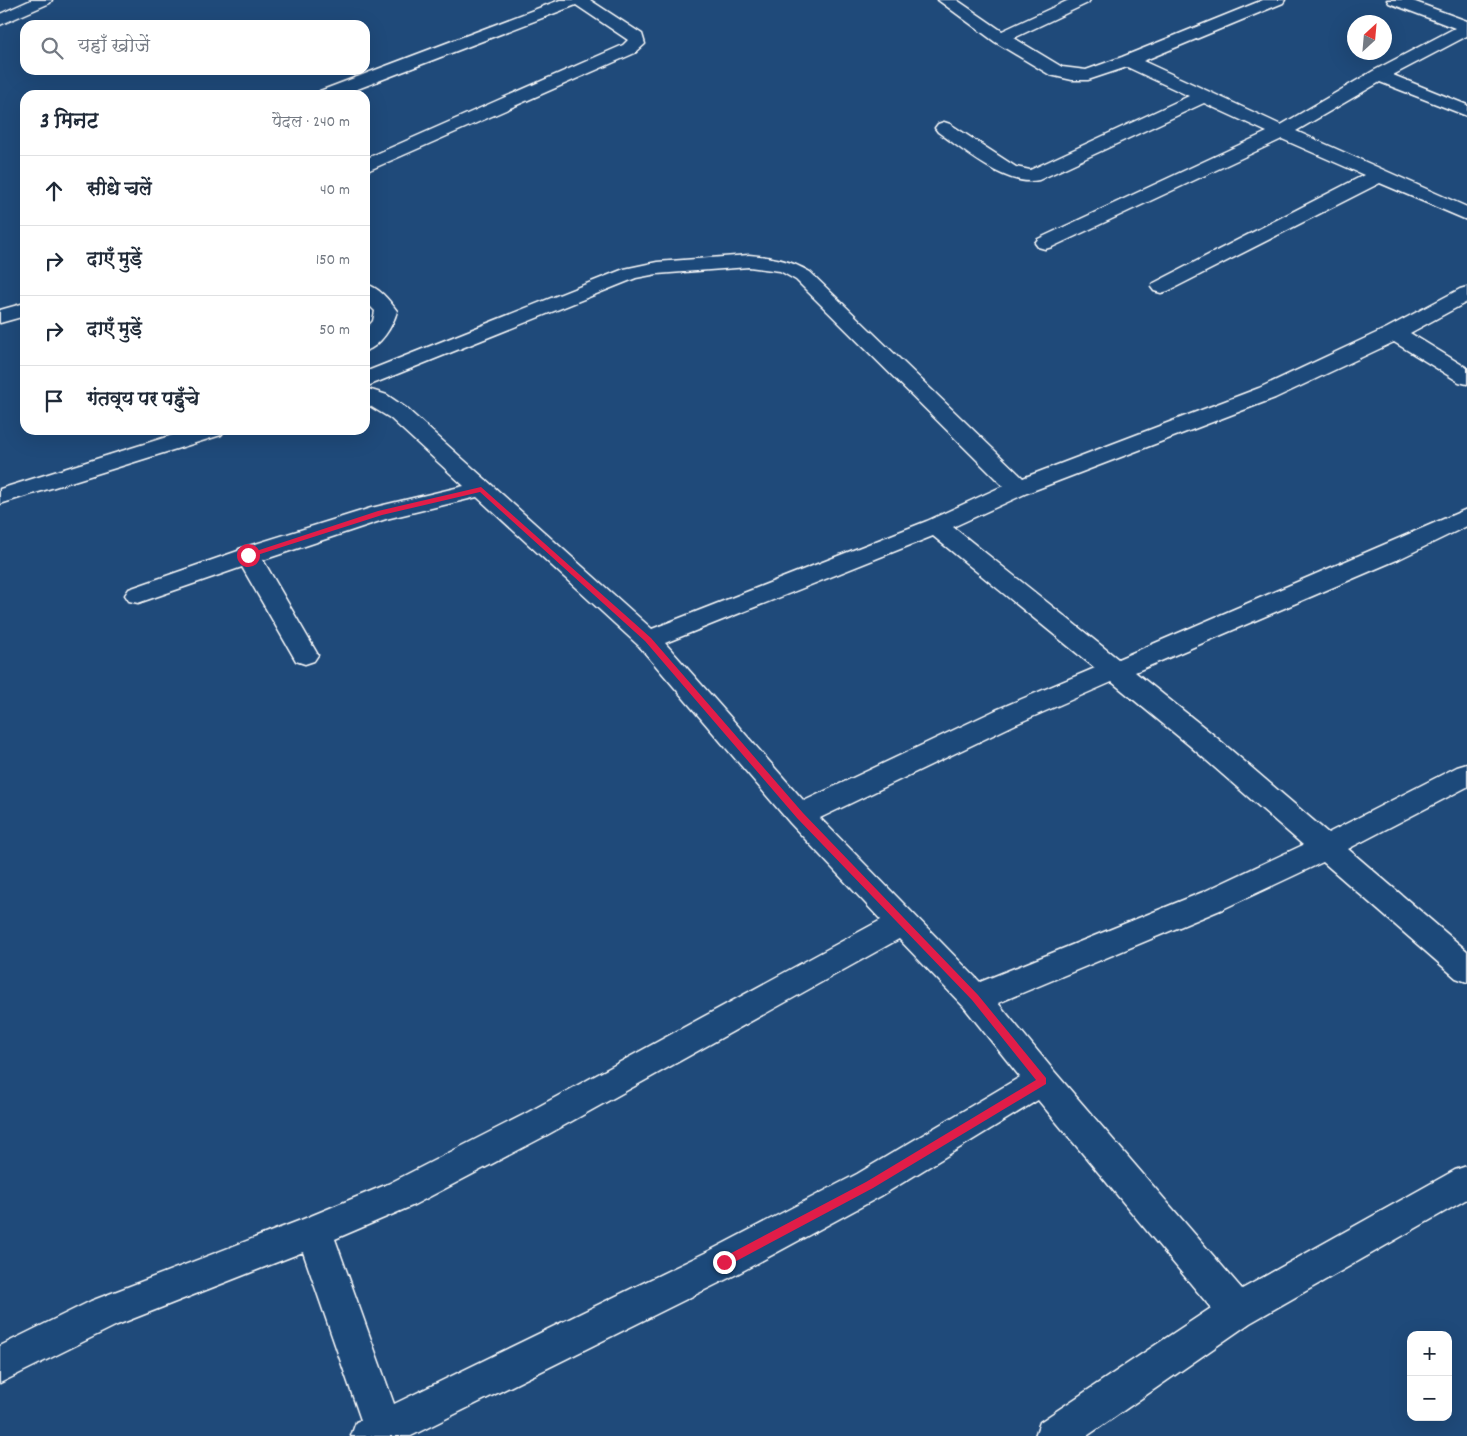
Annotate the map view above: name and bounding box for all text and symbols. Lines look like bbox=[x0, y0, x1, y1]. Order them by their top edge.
north arrow bbox=[1347, 15, 1392, 60]
search box bbox=[20, 20, 370, 75]
icon: search bbox=[38, 34, 66, 62]
text: यहाँ खोजें bbox=[78, 34, 150, 61]
text: 3 मिनट bbox=[40, 108, 98, 138]
text: पैदल · 240 m bbox=[272, 111, 350, 134]
icon: ahead bbox=[40, 177, 68, 205]
text: सीधे चलें bbox=[87, 177, 152, 204]
text: 40 m bbox=[320, 179, 350, 202]
icon: right bbox=[40, 247, 68, 275]
text: दाएँ मुड़ें bbox=[87, 247, 142, 274]
text: 150 m bbox=[316, 249, 350, 272]
icon: right bbox=[40, 317, 68, 345]
text: दाएँ मुड़ें bbox=[87, 317, 142, 344]
text: 50 m bbox=[319, 319, 350, 342]
icon: arrive bbox=[40, 387, 68, 415]
text: गंतव्य पर पहुँचे bbox=[87, 387, 199, 414]
route start bbox=[237, 544, 260, 567]
route end bbox=[713, 1251, 736, 1274]
map controls bbox=[1407, 1331, 1452, 1421]
button: + bbox=[1407, 1331, 1452, 1376]
button: − bbox=[1407, 1376, 1452, 1421]

